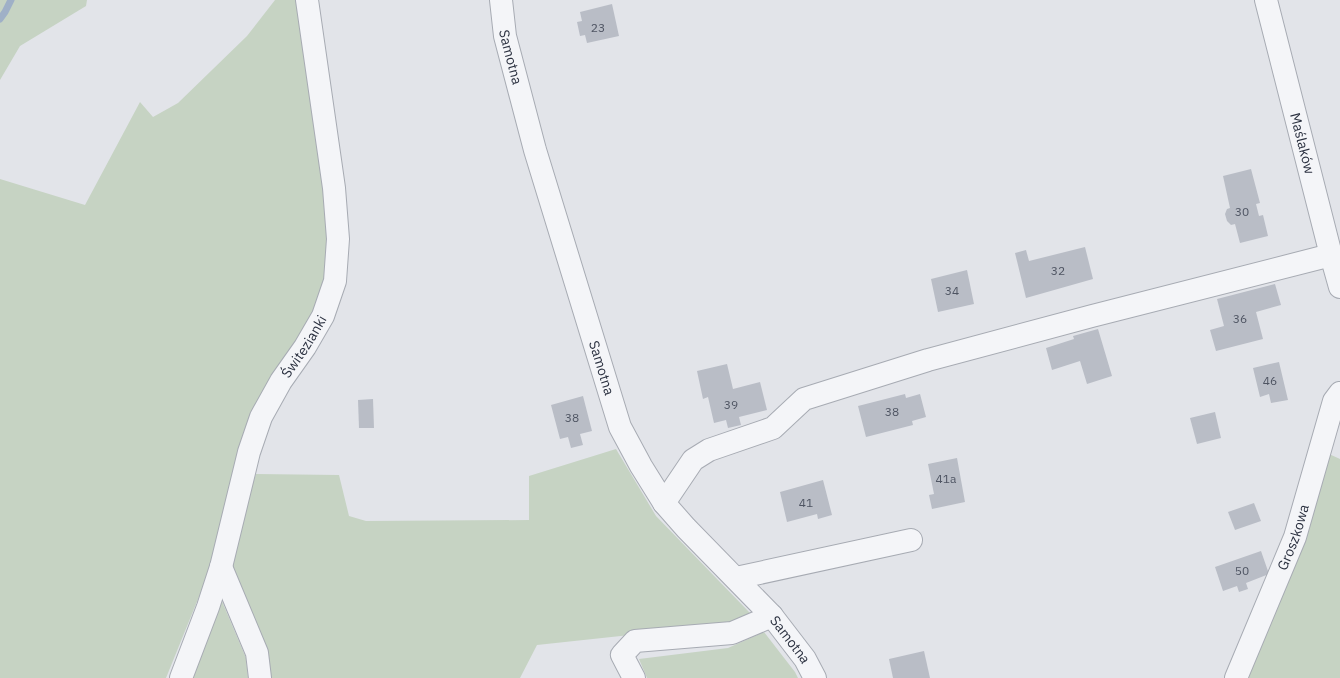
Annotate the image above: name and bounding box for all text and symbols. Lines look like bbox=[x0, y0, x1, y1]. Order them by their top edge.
house number: 23 bbox=[591, 20, 605, 35]
street label: Samotna bbox=[495, 29, 527, 87]
street label: Maślaków bbox=[1286, 111, 1319, 176]
house number: 30 bbox=[1235, 204, 1249, 219]
house number: 32 bbox=[1051, 263, 1065, 278]
house number: 34 bbox=[945, 283, 959, 298]
house number: 36 bbox=[1233, 311, 1247, 326]
street label: Świtezianki bbox=[276, 312, 331, 381]
street label: Samotna bbox=[585, 338, 619, 398]
house number: 46 bbox=[1263, 373, 1277, 388]
house number: 39 bbox=[724, 397, 738, 412]
house number: 38 bbox=[885, 404, 899, 419]
house number: 38 bbox=[565, 410, 579, 425]
house number: 41a bbox=[936, 471, 957, 486]
house number: 41 bbox=[799, 495, 813, 510]
street label: Groszkowa bbox=[1273, 502, 1313, 573]
house number: 50 bbox=[1235, 563, 1249, 578]
street label: Samotna bbox=[766, 612, 815, 667]

